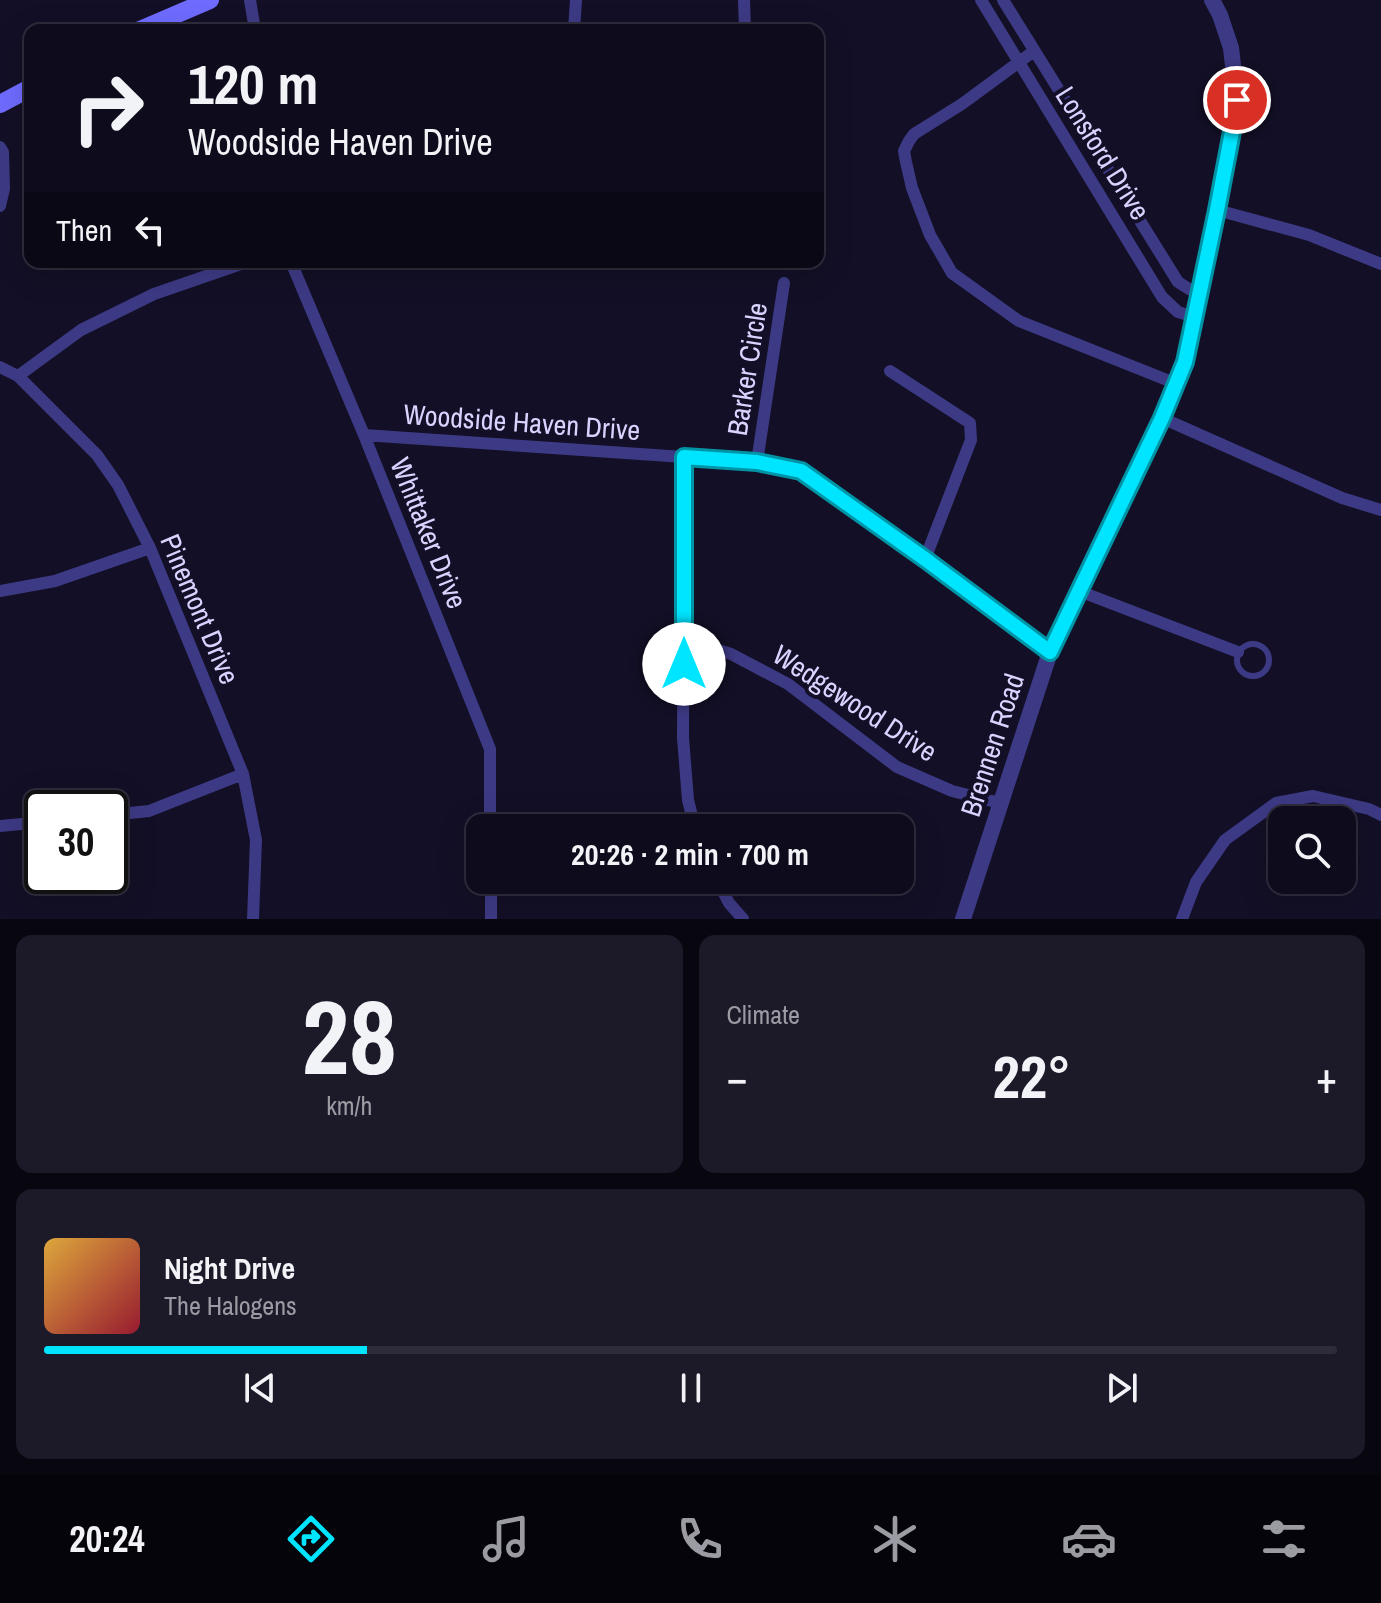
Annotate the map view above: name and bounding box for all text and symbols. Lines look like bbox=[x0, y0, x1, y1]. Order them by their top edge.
text: 120 m bbox=[188, 46, 318, 121]
icon: right bbox=[56, 56, 160, 160]
pin bbox=[1203, 66, 1271, 134]
icon: arrive bbox=[1215, 78, 1259, 122]
street label: Lonsford Drive bbox=[1047, 79, 1159, 227]
text: Woodside Haven Drive bbox=[188, 118, 493, 166]
icon: left bbox=[128, 208, 172, 252]
text: Then bbox=[56, 210, 112, 250]
street label: Barker Circle bbox=[718, 300, 776, 438]
street label: Woodside Haven Drive bbox=[402, 395, 642, 449]
street label: Whittaker Drive bbox=[382, 452, 476, 614]
street label: Pinemont Drive bbox=[151, 528, 249, 690]
position arrow bbox=[642, 622, 726, 706]
street label: Wedgewood Drive bbox=[766, 636, 944, 770]
street label: Brennen Road bbox=[951, 669, 1033, 821]
speed limit sign: 30 bbox=[24, 790, 128, 894]
map controls bbox=[1268, 806, 1356, 894]
button: search bbox=[1268, 806, 1356, 894]
text: 20:26 · 2 min · 700 m bbox=[571, 834, 809, 874]
text: 28 bbox=[302, 966, 397, 1106]
text: Climate bbox=[727, 997, 800, 1032]
text: 22° bbox=[992, 1036, 1071, 1117]
text: − bbox=[727, 1047, 748, 1107]
text: + bbox=[1316, 1047, 1337, 1107]
text: km/h bbox=[326, 1088, 372, 1123]
text: Night Drive bbox=[164, 1248, 295, 1288]
text: The Halogens bbox=[164, 1288, 297, 1323]
icon: previous bbox=[238, 1366, 282, 1410]
icon: pause bbox=[669, 1366, 713, 1410]
icon: next bbox=[1100, 1366, 1144, 1410]
icon: directions bbox=[283, 1511, 339, 1567]
icon: music bbox=[478, 1511, 534, 1567]
icon: phone bbox=[672, 1511, 728, 1567]
icon: climate bbox=[867, 1511, 923, 1567]
icon: car bbox=[1061, 1511, 1117, 1567]
icon: filters bbox=[1256, 1511, 1312, 1567]
text: 20:24 bbox=[69, 1515, 145, 1563]

